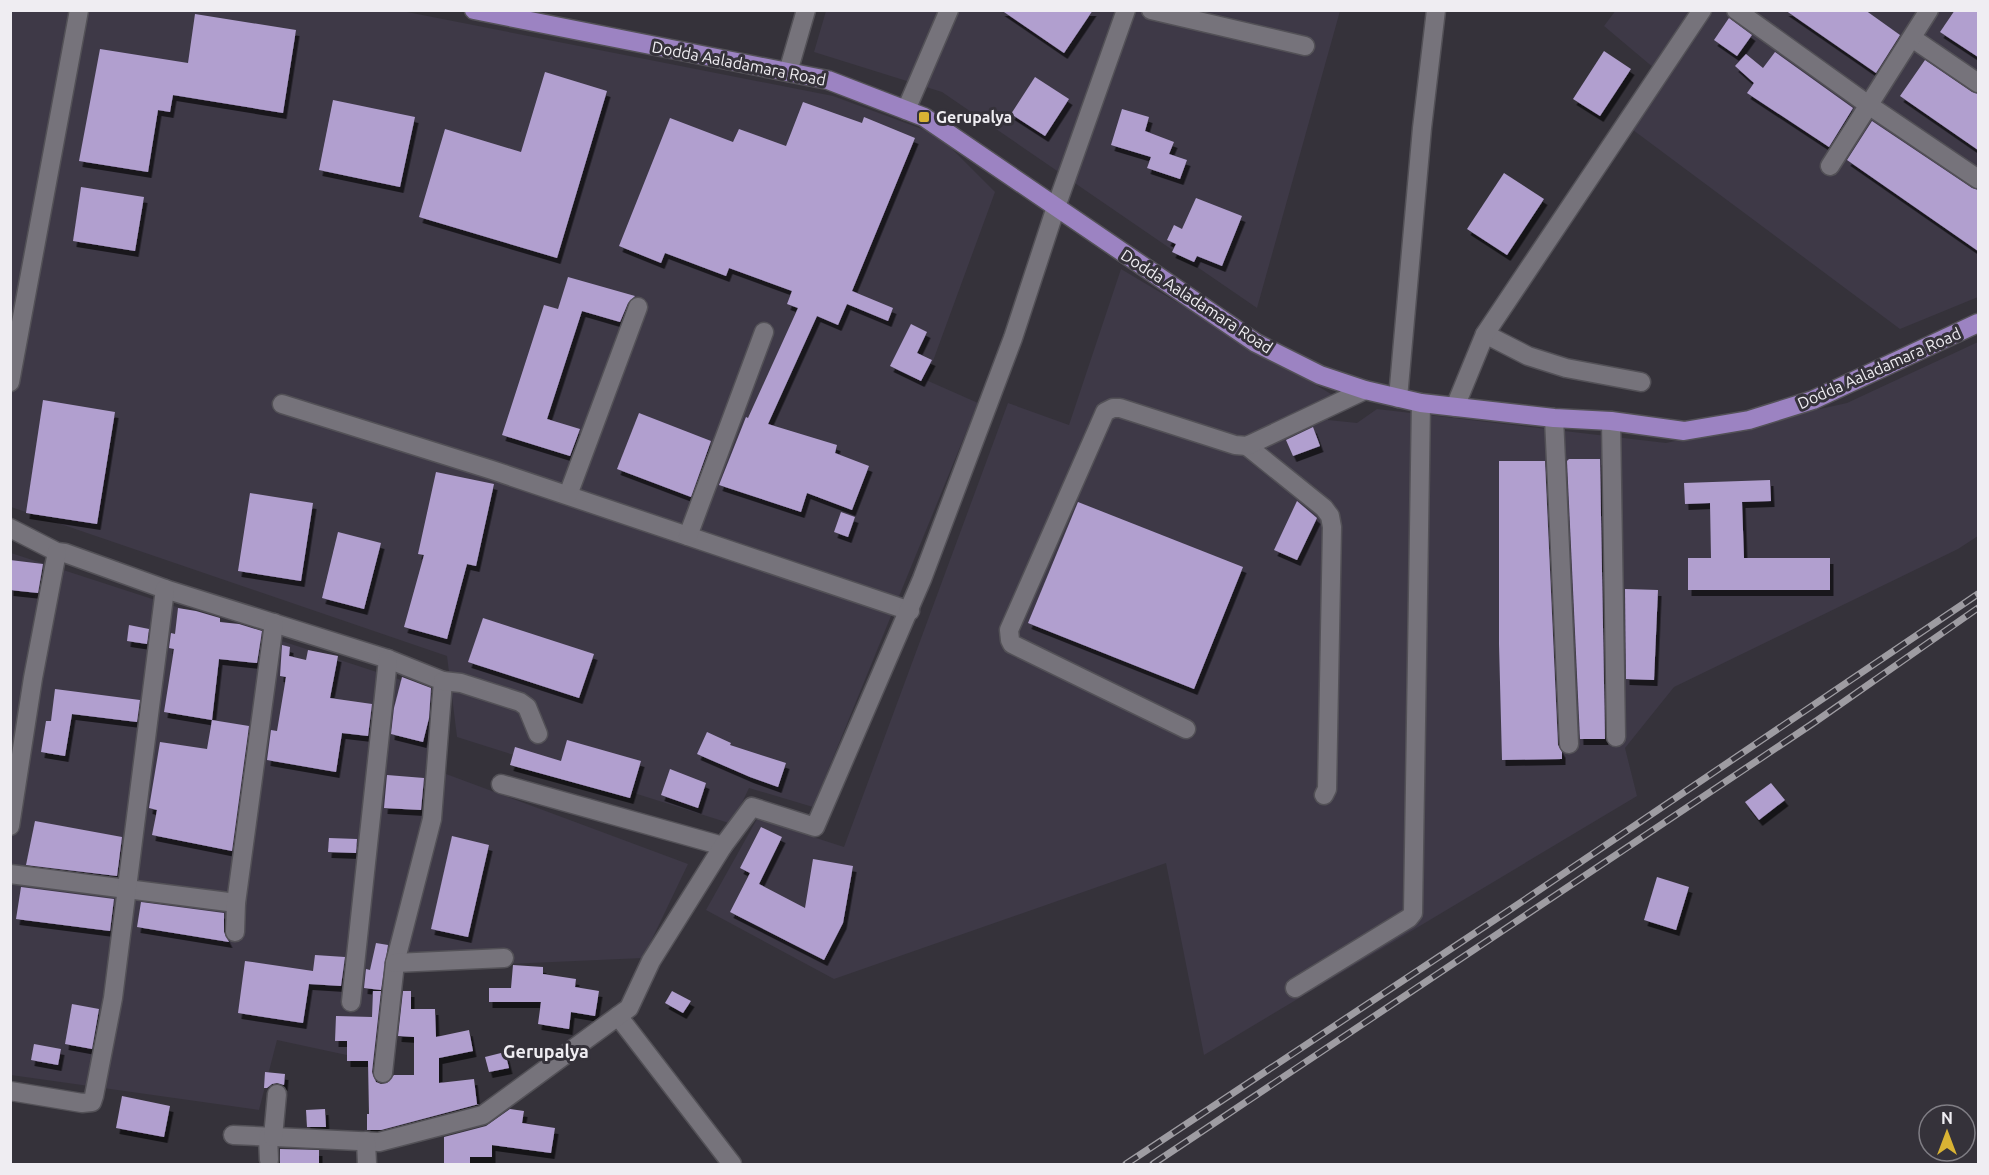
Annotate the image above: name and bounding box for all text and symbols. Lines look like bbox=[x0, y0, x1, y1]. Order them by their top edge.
street label: Dodda Aaladamara Road bbox=[651, 37, 827, 89]
place label: Gerupalya bbox=[936, 108, 1012, 126]
marker: Gerupalya bbox=[917, 110, 931, 124]
street label: Dodda Aaladamara Road bbox=[1118, 245, 1276, 357]
street label: Dodda Aaladamara Road bbox=[1795, 324, 1963, 412]
district label: Gerupalya bbox=[503, 1041, 589, 1061]
north arrow bbox=[1917, 1103, 1977, 1163]
text: N bbox=[1941, 1109, 1953, 1127]

